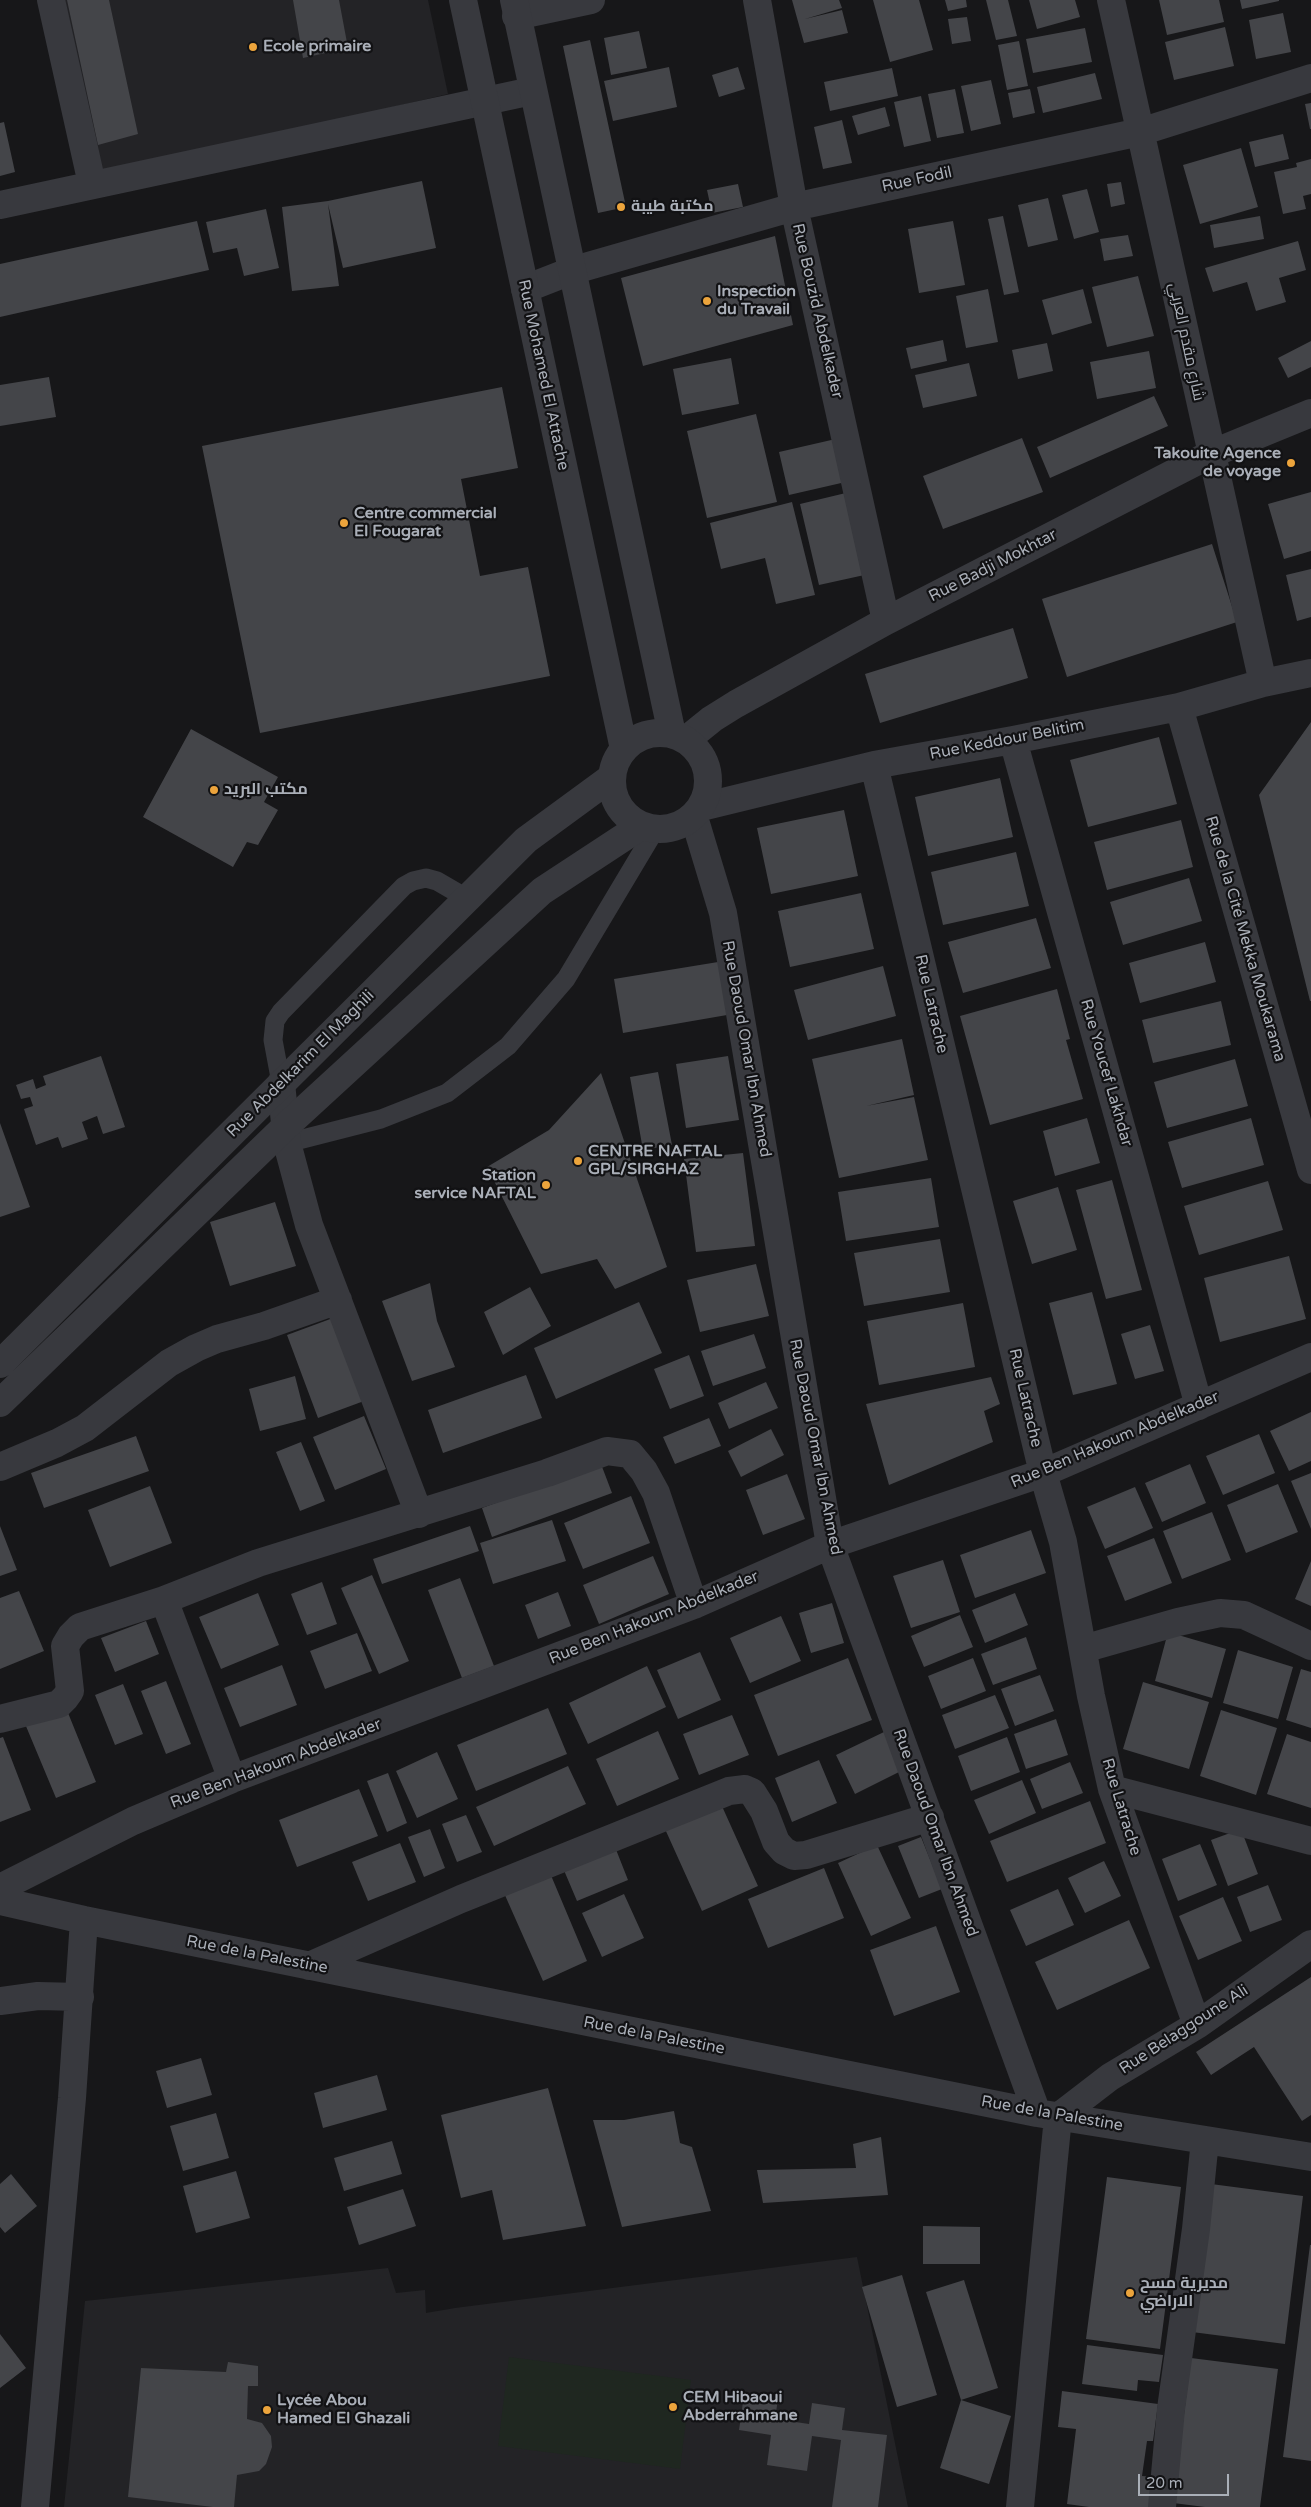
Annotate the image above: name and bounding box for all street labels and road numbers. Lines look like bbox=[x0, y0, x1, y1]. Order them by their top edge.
street label: Rue Fodil bbox=[880, 163, 954, 197]
street label: Rue Bouzid Abdelkader bbox=[788, 222, 846, 400]
street label: Rue Mohamed El Attache bbox=[513, 278, 573, 472]
street label: شارع مقدم العربي bbox=[1164, 281, 1208, 403]
street label: Rue Badji Mokhtar bbox=[926, 525, 1060, 607]
street label: Rue Keddour Belitim bbox=[928, 716, 1086, 764]
street label: Rue de la Cité Mekka Moukarama bbox=[1201, 814, 1289, 1064]
street label: Rue Daoud Omar Ibn Ahmed bbox=[717, 939, 775, 1159]
street label: Rue Latrache bbox=[910, 953, 952, 1055]
street label: Rue Abdelkarim El Maghili bbox=[223, 986, 379, 1142]
street label: Rue Youcef Lakhdar bbox=[1076, 997, 1136, 1149]
street label: Rue Daoud Omar Ibn Ahmed bbox=[785, 1337, 845, 1557]
street label: Rue Latrache bbox=[1004, 1347, 1046, 1449]
street label: Rue Ben Hakoum Abdelkader bbox=[1008, 1387, 1222, 1493]
street label: Rue Ben Hakoum Abdelkader bbox=[546, 1567, 762, 1669]
street label: Rue Ben Hakoum Abdelkader bbox=[168, 1715, 384, 1813]
street label: Rue Daoud Omar Ibn Ahmed bbox=[888, 1727, 982, 1939]
street label: Rue Latrache bbox=[1097, 1756, 1145, 1858]
street label: Rue de la Palestine bbox=[185, 1932, 329, 1978]
street label: Rue Belaggoune Ali bbox=[1116, 1981, 1252, 2079]
street label: Rue de la Palestine bbox=[582, 2013, 726, 2059]
street label: Rue de la Palestine bbox=[980, 2092, 1124, 2136]

